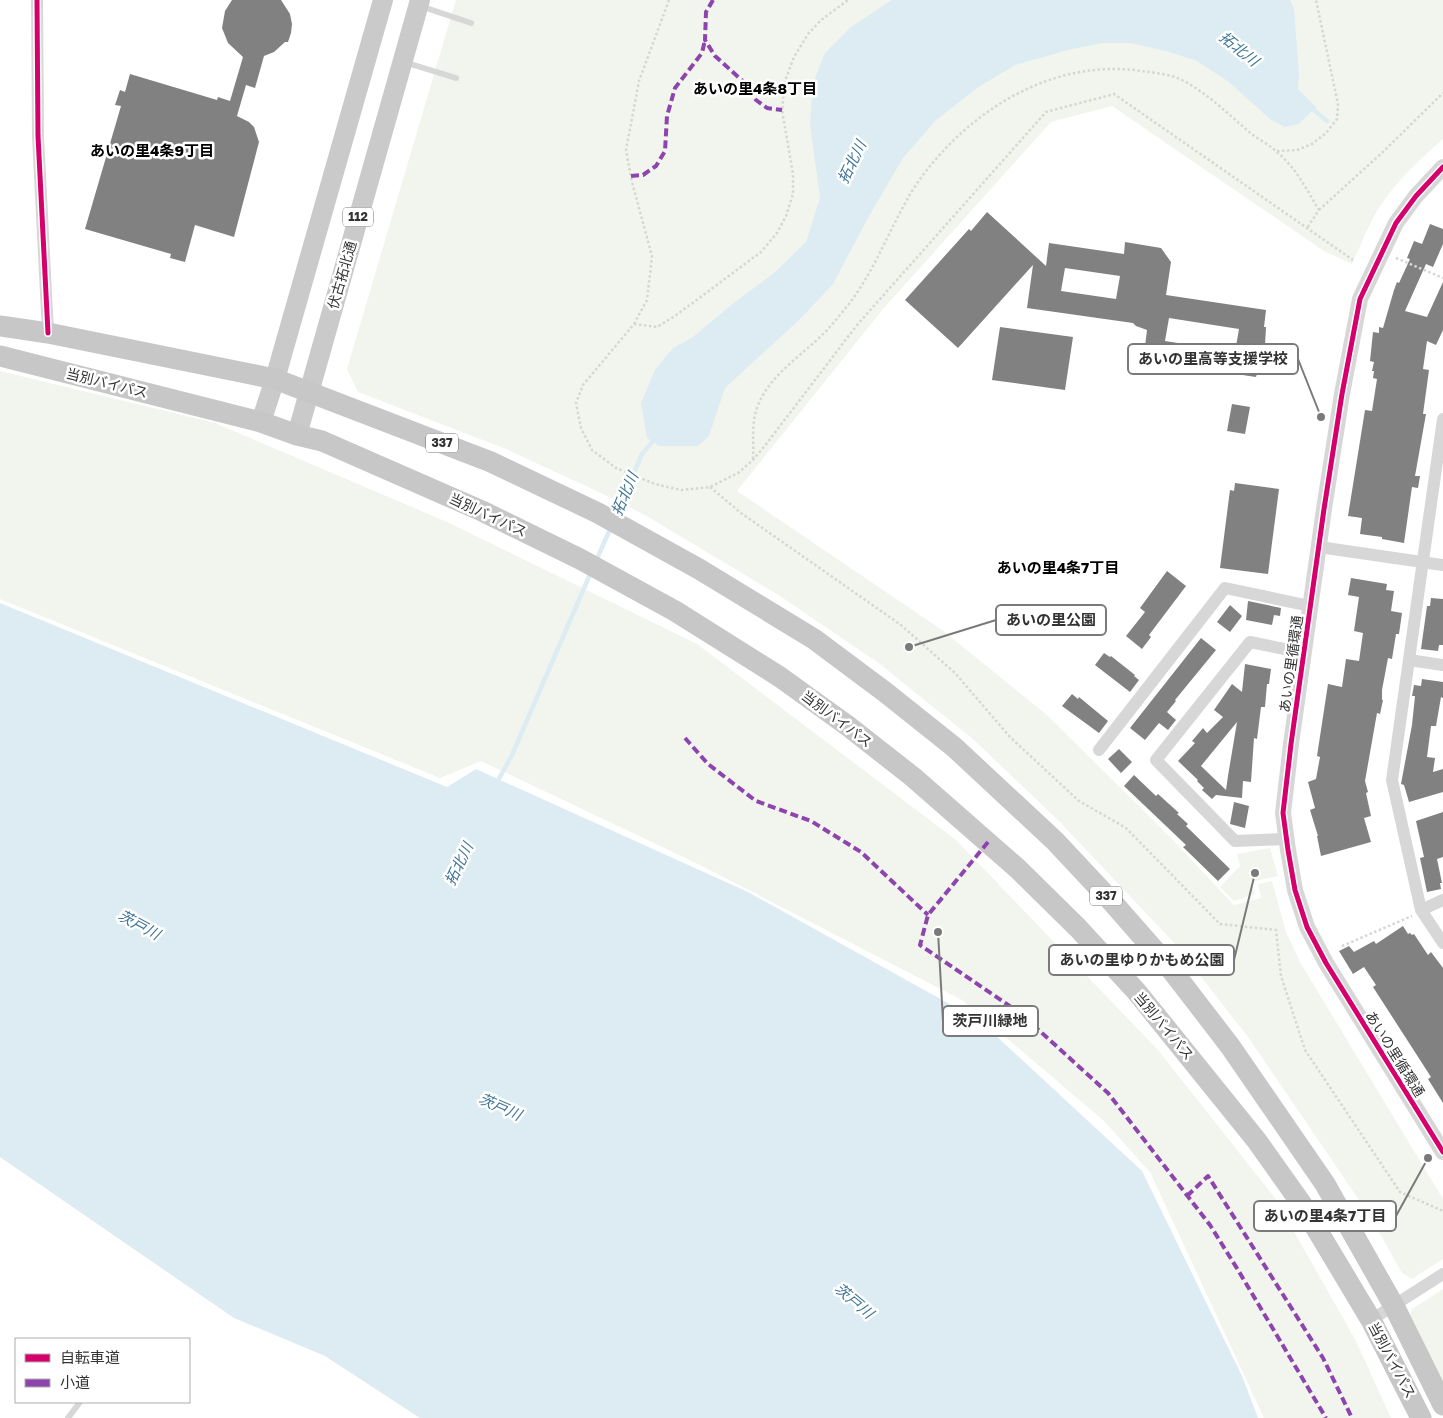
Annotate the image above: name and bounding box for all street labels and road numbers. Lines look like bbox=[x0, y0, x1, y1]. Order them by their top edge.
road number: 112 bbox=[343, 208, 373, 226]
street label: 伏古拓北通 bbox=[324, 239, 359, 311]
street label: 当別バイパス bbox=[64, 364, 150, 401]
road number: 337 bbox=[426, 433, 458, 452]
street label: 当別バイパス bbox=[447, 489, 530, 540]
street label: あいの里循環通 bbox=[1275, 614, 1306, 714]
street label: 当別バイパス bbox=[799, 687, 876, 751]
road number: 337 bbox=[1090, 886, 1122, 906]
street label: 当別バイパス bbox=[1131, 988, 1198, 1063]
street label: あいの里循環通 bbox=[1362, 1008, 1429, 1100]
street label: 当別バイパス bbox=[1365, 1319, 1420, 1401]

